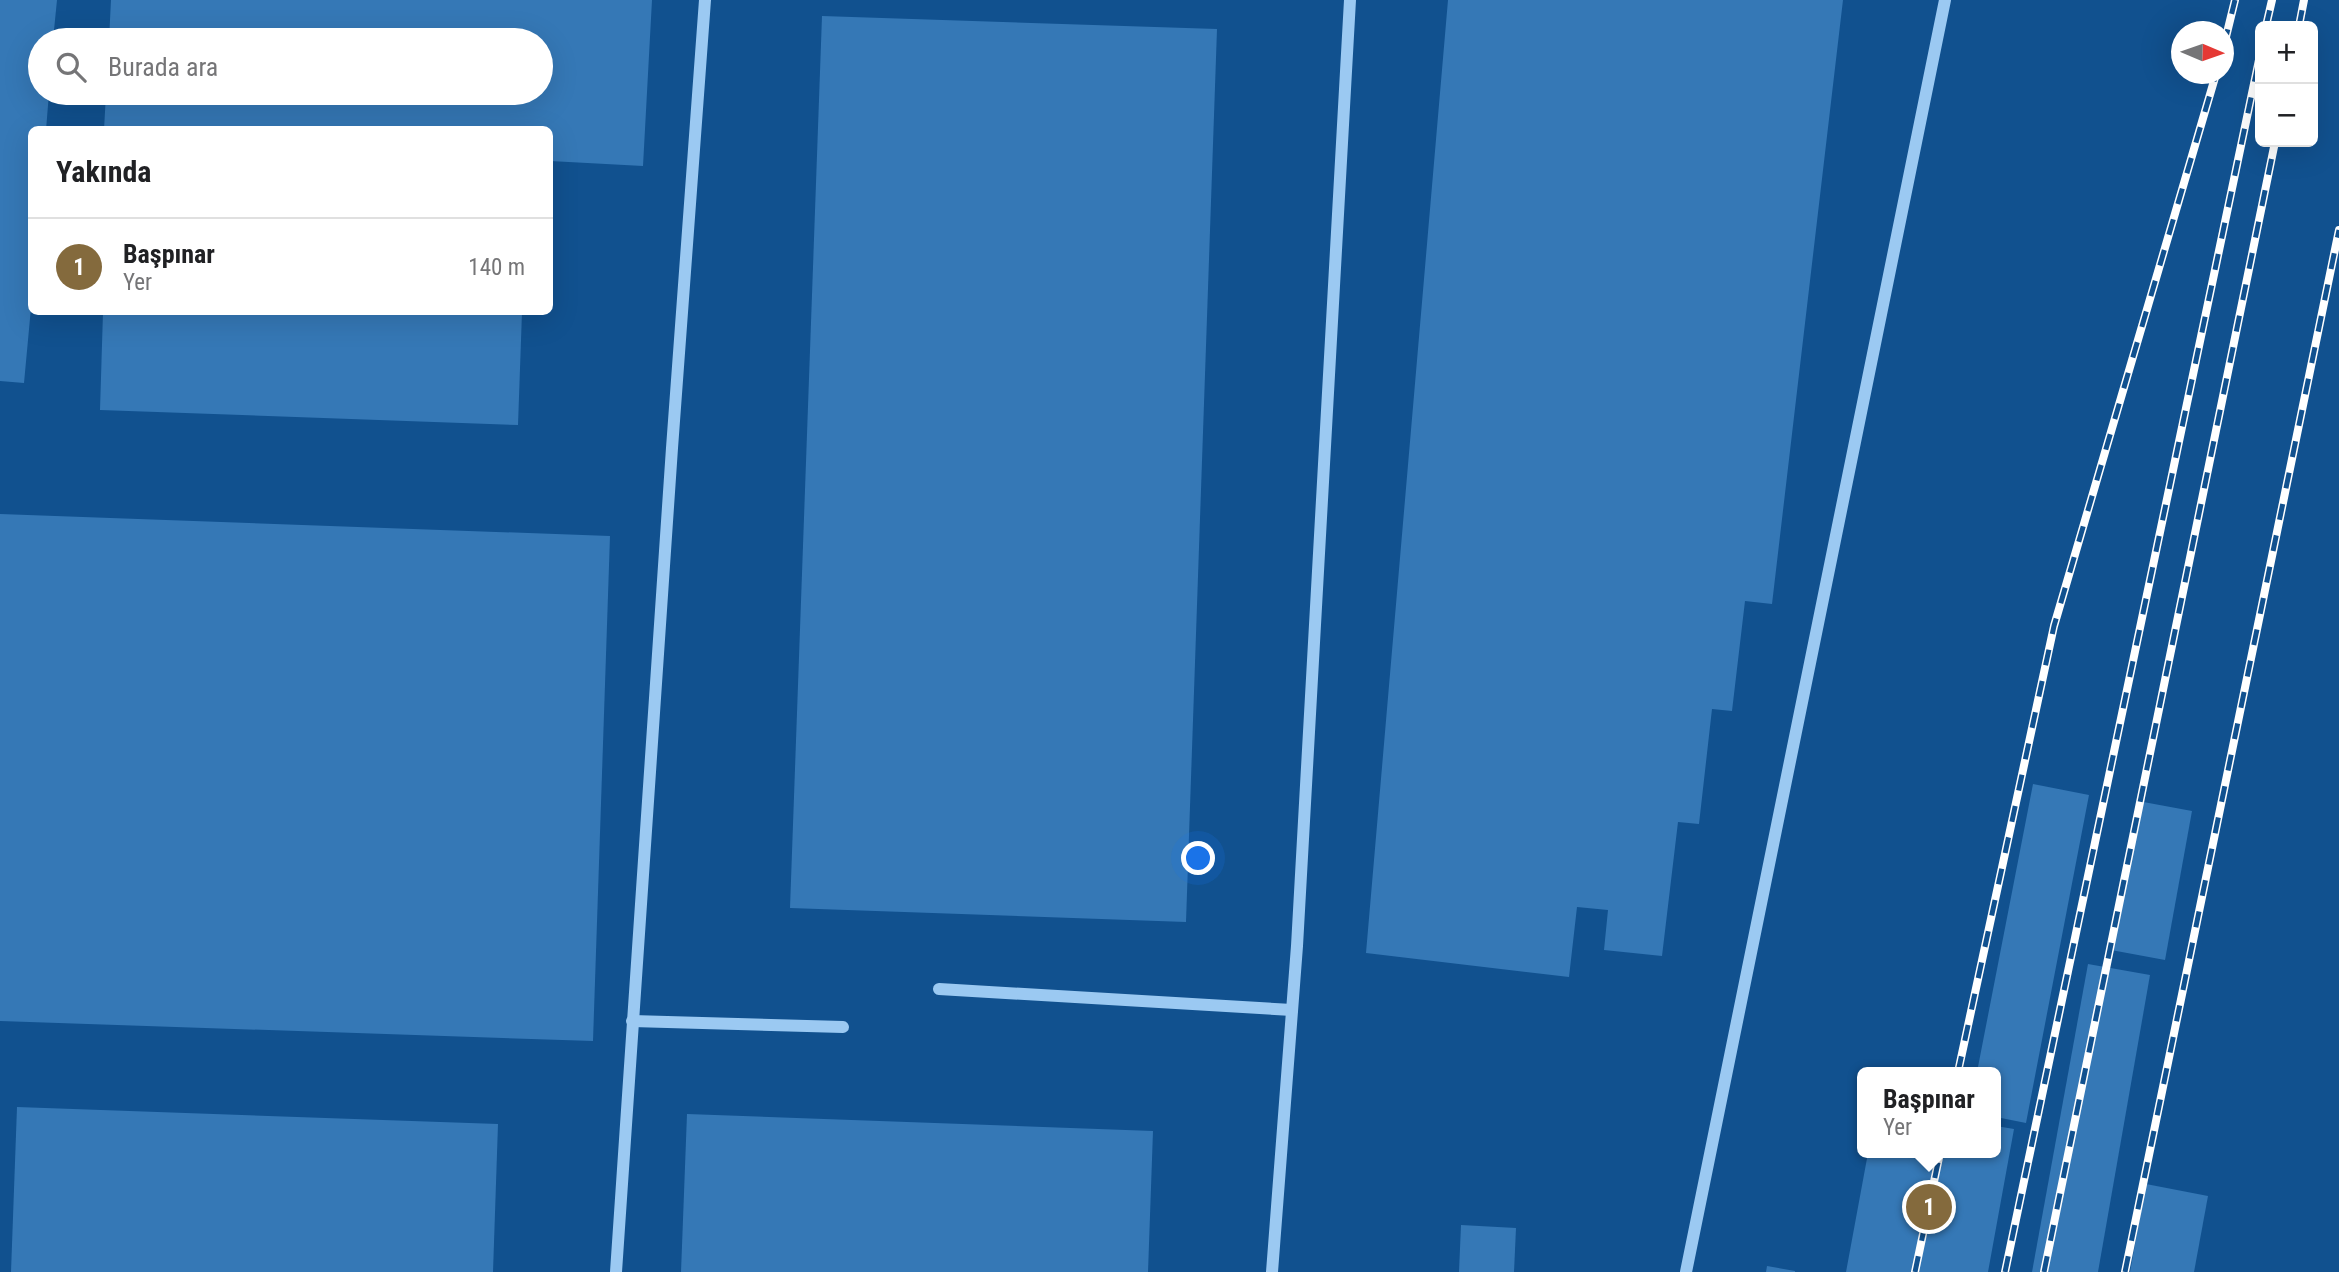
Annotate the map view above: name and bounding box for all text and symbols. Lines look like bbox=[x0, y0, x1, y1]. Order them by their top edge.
north arrow bbox=[2171, 21, 2234, 84]
map controls bbox=[2255, 21, 2318, 147]
button: + bbox=[2255, 21, 2318, 84]
search box bbox=[28, 28, 553, 105]
icon: search bbox=[52, 48, 90, 86]
text: Burada ara bbox=[108, 52, 218, 82]
button: − bbox=[2255, 84, 2318, 147]
text: Yakında bbox=[56, 154, 151, 189]
text: Başpınar bbox=[123, 239, 215, 269]
text: 1 bbox=[73, 254, 85, 281]
text: 140 m bbox=[468, 254, 525, 281]
text: Yer bbox=[123, 269, 152, 296]
your location bbox=[1181, 841, 1215, 875]
popup bbox=[1857, 1067, 2001, 1158]
text: Başpınar bbox=[1883, 1084, 1975, 1114]
text: Yer bbox=[1883, 1114, 1912, 1141]
pin: 1 bbox=[1906, 1181, 1952, 1233]

